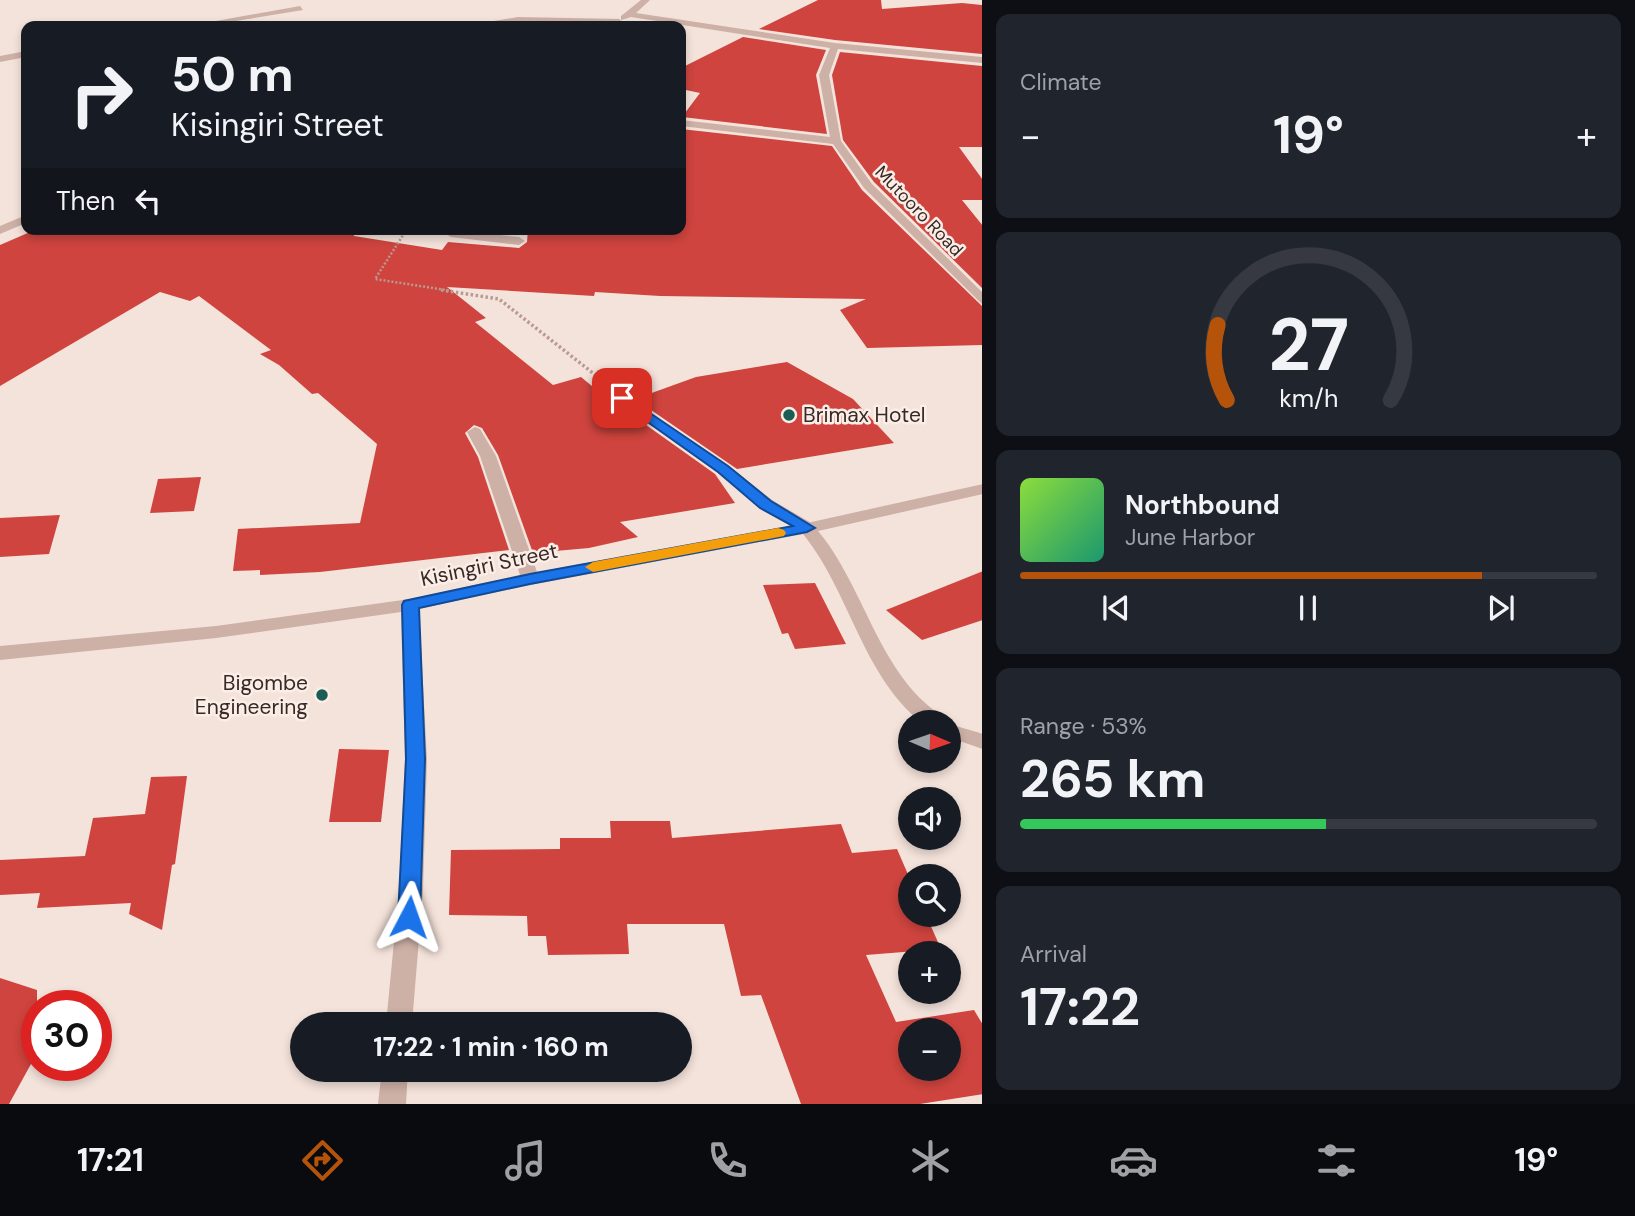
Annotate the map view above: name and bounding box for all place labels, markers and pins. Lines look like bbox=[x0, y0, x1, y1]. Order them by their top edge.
pin bbox=[592, 368, 652, 428]
place label: Brimax Hotel bbox=[803, 401, 926, 429]
marker: Brimax Hotel bbox=[781, 407, 797, 423]
place label: Bigombe Engineering bbox=[195, 669, 308, 721]
marker: Bigombe Engineering bbox=[314, 687, 330, 703]

